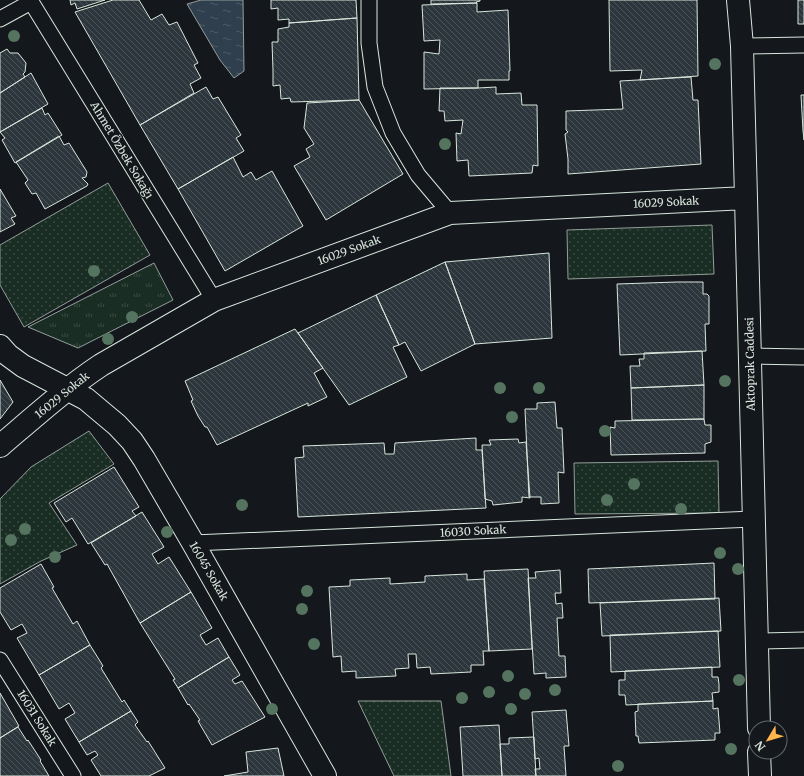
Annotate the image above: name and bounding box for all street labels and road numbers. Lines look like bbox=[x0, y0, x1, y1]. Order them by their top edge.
street label: Ahmet Özbek Sokağı bbox=[87, 98, 157, 201]
street label: 16029 Sokak bbox=[633, 193, 699, 211]
street label: 16029 Sokak bbox=[315, 232, 383, 268]
street label: Aktoprak Caddesi bbox=[742, 317, 758, 412]
street label: 16029 Sokak bbox=[32, 369, 92, 421]
street label: 16030 Sokak bbox=[439, 522, 507, 540]
street label: 16045 Sokak bbox=[186, 539, 232, 603]
street label: 16031 Sokak bbox=[14, 687, 60, 749]

